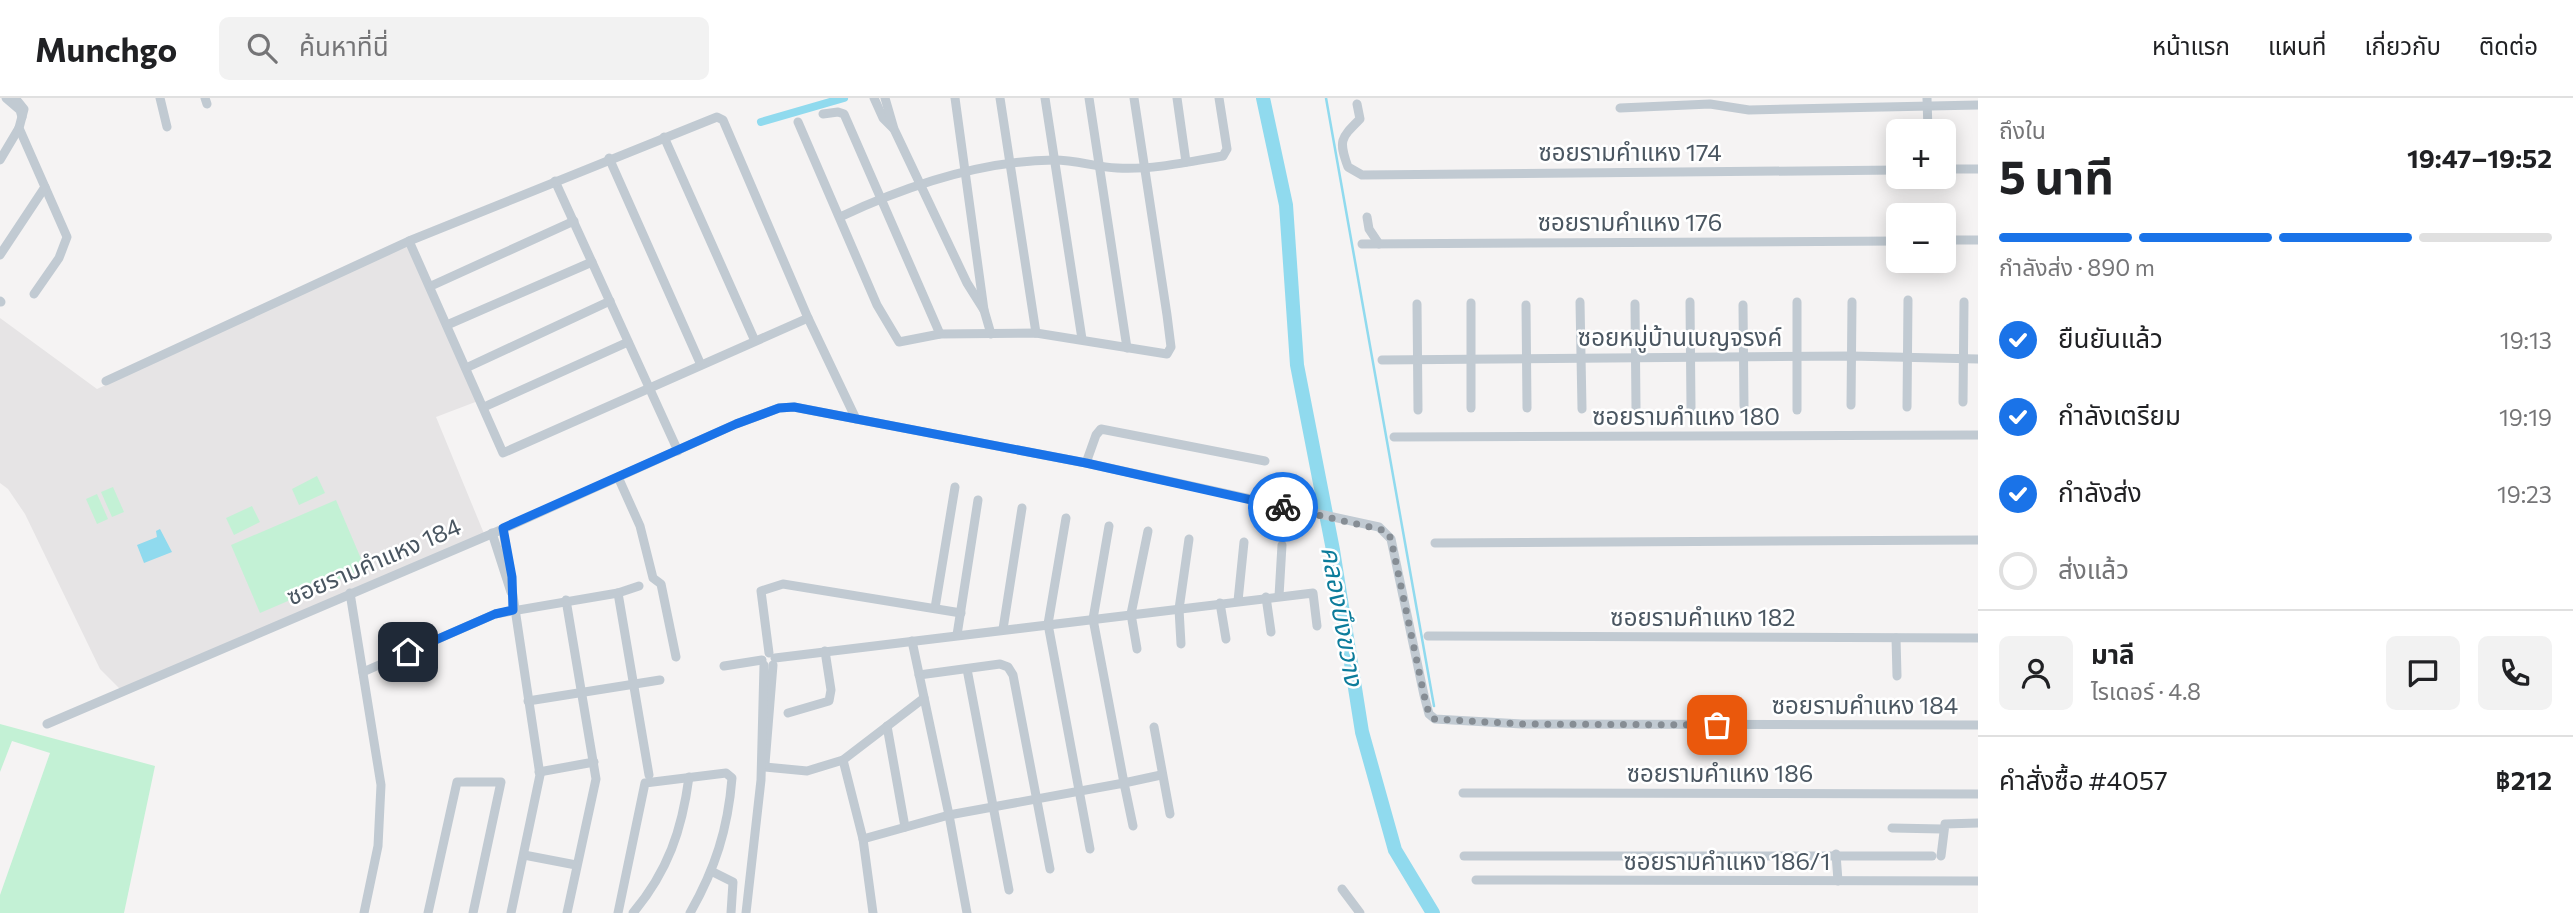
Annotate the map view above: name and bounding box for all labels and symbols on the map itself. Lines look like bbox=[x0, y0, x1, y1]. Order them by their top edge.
street label: ซอยรามคำแหง 174 bbox=[1538, 137, 1722, 166]
street label: ซอยรามคำแหง 176 bbox=[1538, 207, 1722, 236]
street label: ซอยหมู่บ้านเบญจรงค์ bbox=[1578, 322, 1782, 353]
street label: ซอยรามคำแหง 180 bbox=[1592, 401, 1780, 430]
courier bbox=[1248, 472, 1318, 542]
street label: ซอยรามคำแหง 184 bbox=[282, 511, 465, 610]
water label: คลองบึงขวาง bbox=[1316, 544, 1371, 689]
street label: ซอยรามคำแหง 182 bbox=[1610, 602, 1796, 631]
pin bbox=[378, 622, 438, 682]
street label: ซอยรามคำแหง 184 bbox=[1772, 690, 1958, 719]
pin bbox=[1687, 695, 1747, 755]
street label: ซอยรามคำแหง 186 bbox=[1627, 758, 1813, 787]
street label: ซอยรามคำแหง 186/1 bbox=[1623, 846, 1831, 875]

